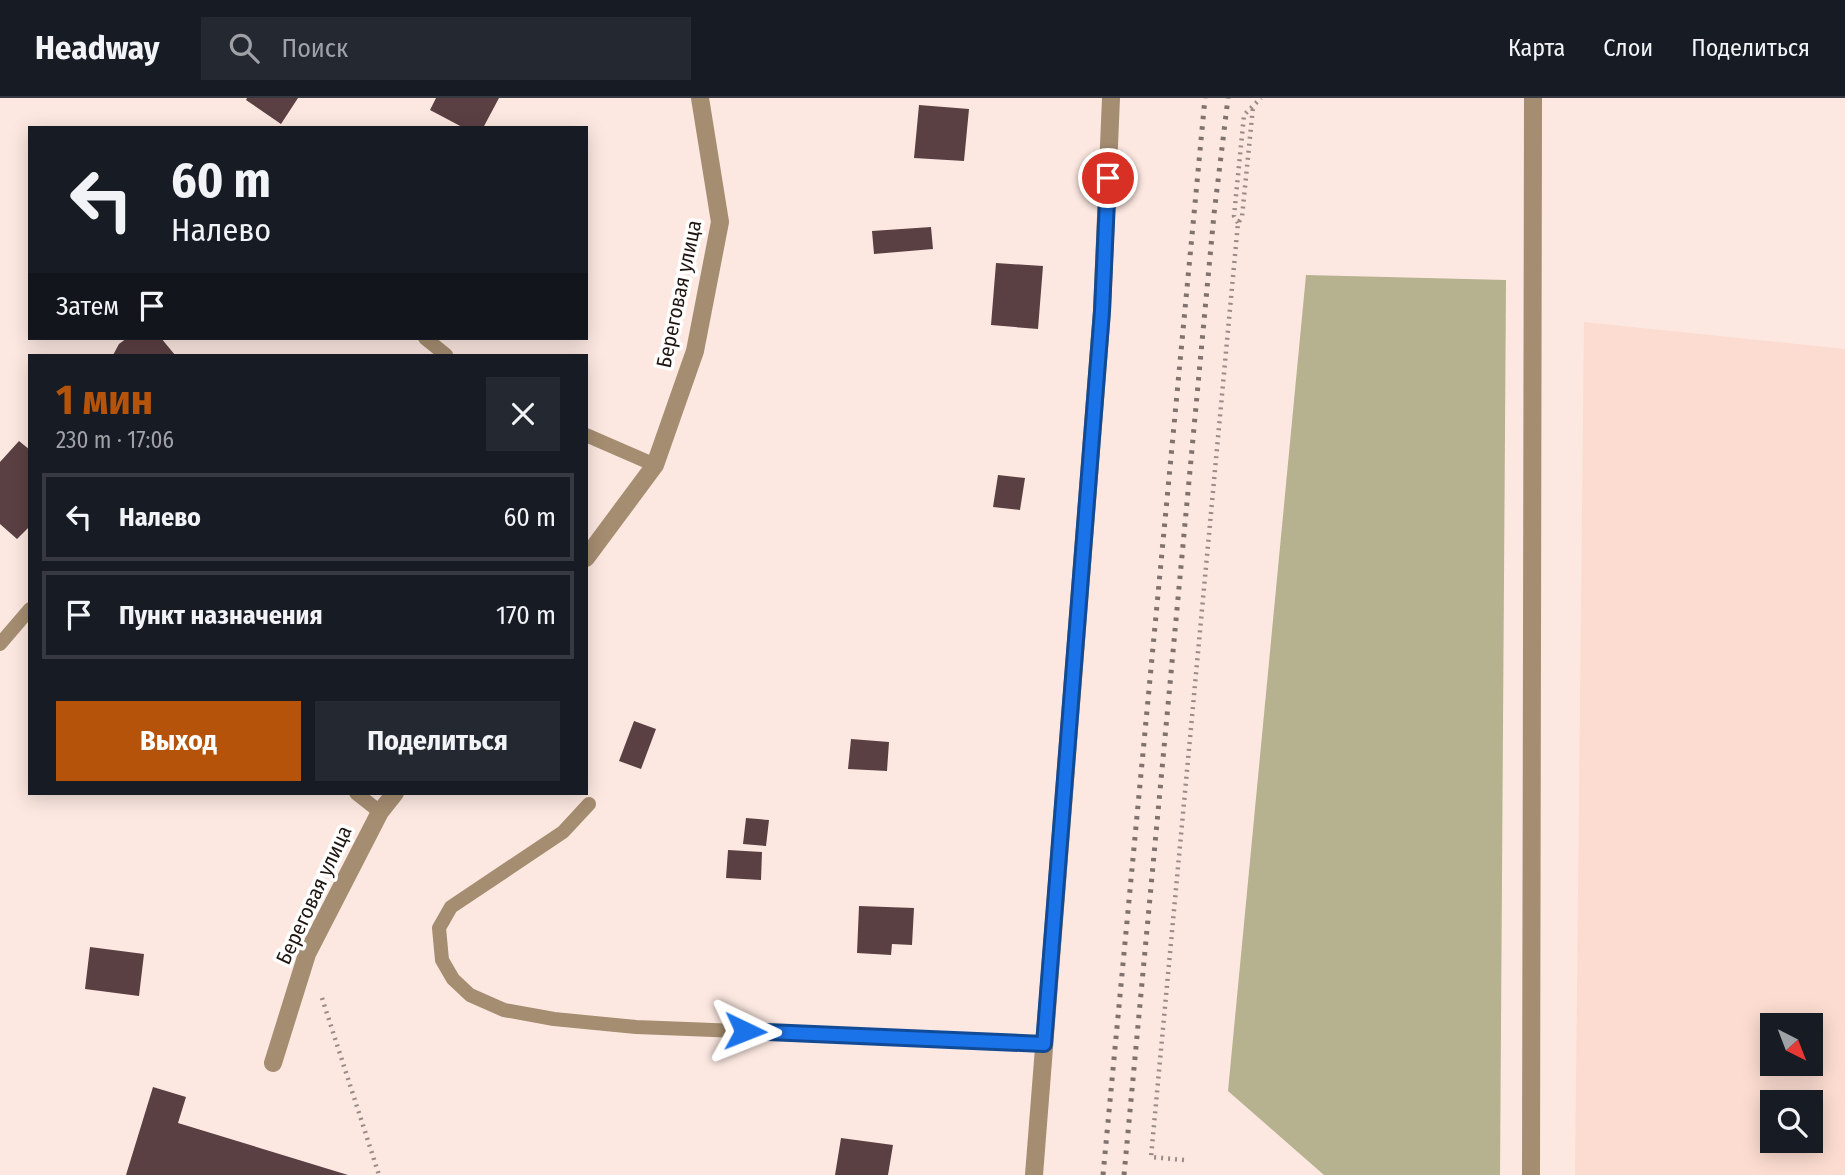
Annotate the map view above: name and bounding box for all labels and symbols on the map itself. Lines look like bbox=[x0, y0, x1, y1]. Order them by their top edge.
pin bbox=[1078, 148, 1138, 208]
street label: Береговая улица bbox=[651, 218, 707, 370]
street label: Береговая улица bbox=[270, 821, 358, 969]
position arrow bbox=[708, 994, 782, 1068]
north arrow bbox=[1760, 1013, 1824, 1076]

